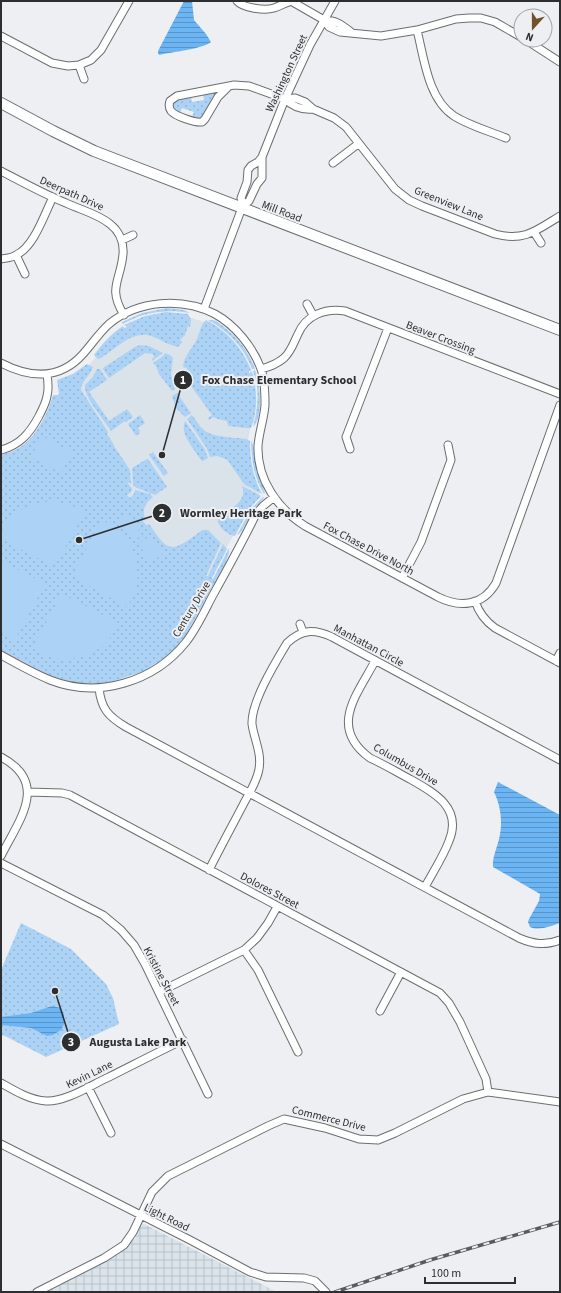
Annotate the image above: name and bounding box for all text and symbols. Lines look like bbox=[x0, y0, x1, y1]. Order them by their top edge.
north arrow bbox=[513, 8, 553, 48]
text: N bbox=[523, 29, 536, 45]
street label: Washington Street bbox=[262, 32, 311, 115]
street label: Deerpath Drive bbox=[37, 173, 107, 214]
street label: Greenview Lane bbox=[412, 183, 486, 224]
street label: Mill Road bbox=[259, 197, 304, 226]
street label: Beaver Crossing bbox=[404, 317, 478, 358]
callout: Fox Chase Elementary School bbox=[173, 368, 364, 392]
text: 1 bbox=[180, 372, 186, 389]
text: Fox Chase Elementary School bbox=[202, 372, 357, 389]
callout: Wormley Heritage Park bbox=[152, 501, 310, 525]
text: 2 bbox=[159, 505, 165, 522]
text: Wormley Heritage Park bbox=[180, 505, 302, 522]
street label: Fox Chase Drive North bbox=[321, 518, 417, 579]
street label: Century Drive bbox=[169, 578, 214, 640]
street label: Manhattan Circle bbox=[331, 621, 407, 671]
street label: Columbus Drive bbox=[370, 740, 442, 789]
street label: Dolores Street bbox=[238, 869, 302, 912]
street label: Kristine Street bbox=[140, 944, 184, 1009]
callout: Augusta Lake Park bbox=[61, 1030, 194, 1054]
text: 3 bbox=[68, 1034, 74, 1051]
text: Augusta Lake Park bbox=[89, 1034, 187, 1051]
street label: Kevin Lane bbox=[63, 1056, 116, 1092]
street label: Commerce Drive bbox=[290, 1102, 368, 1135]
street label: Light Road bbox=[141, 1200, 192, 1235]
scale bar bbox=[425, 1259, 515, 1285]
text: 100 m bbox=[431, 1265, 461, 1282]

